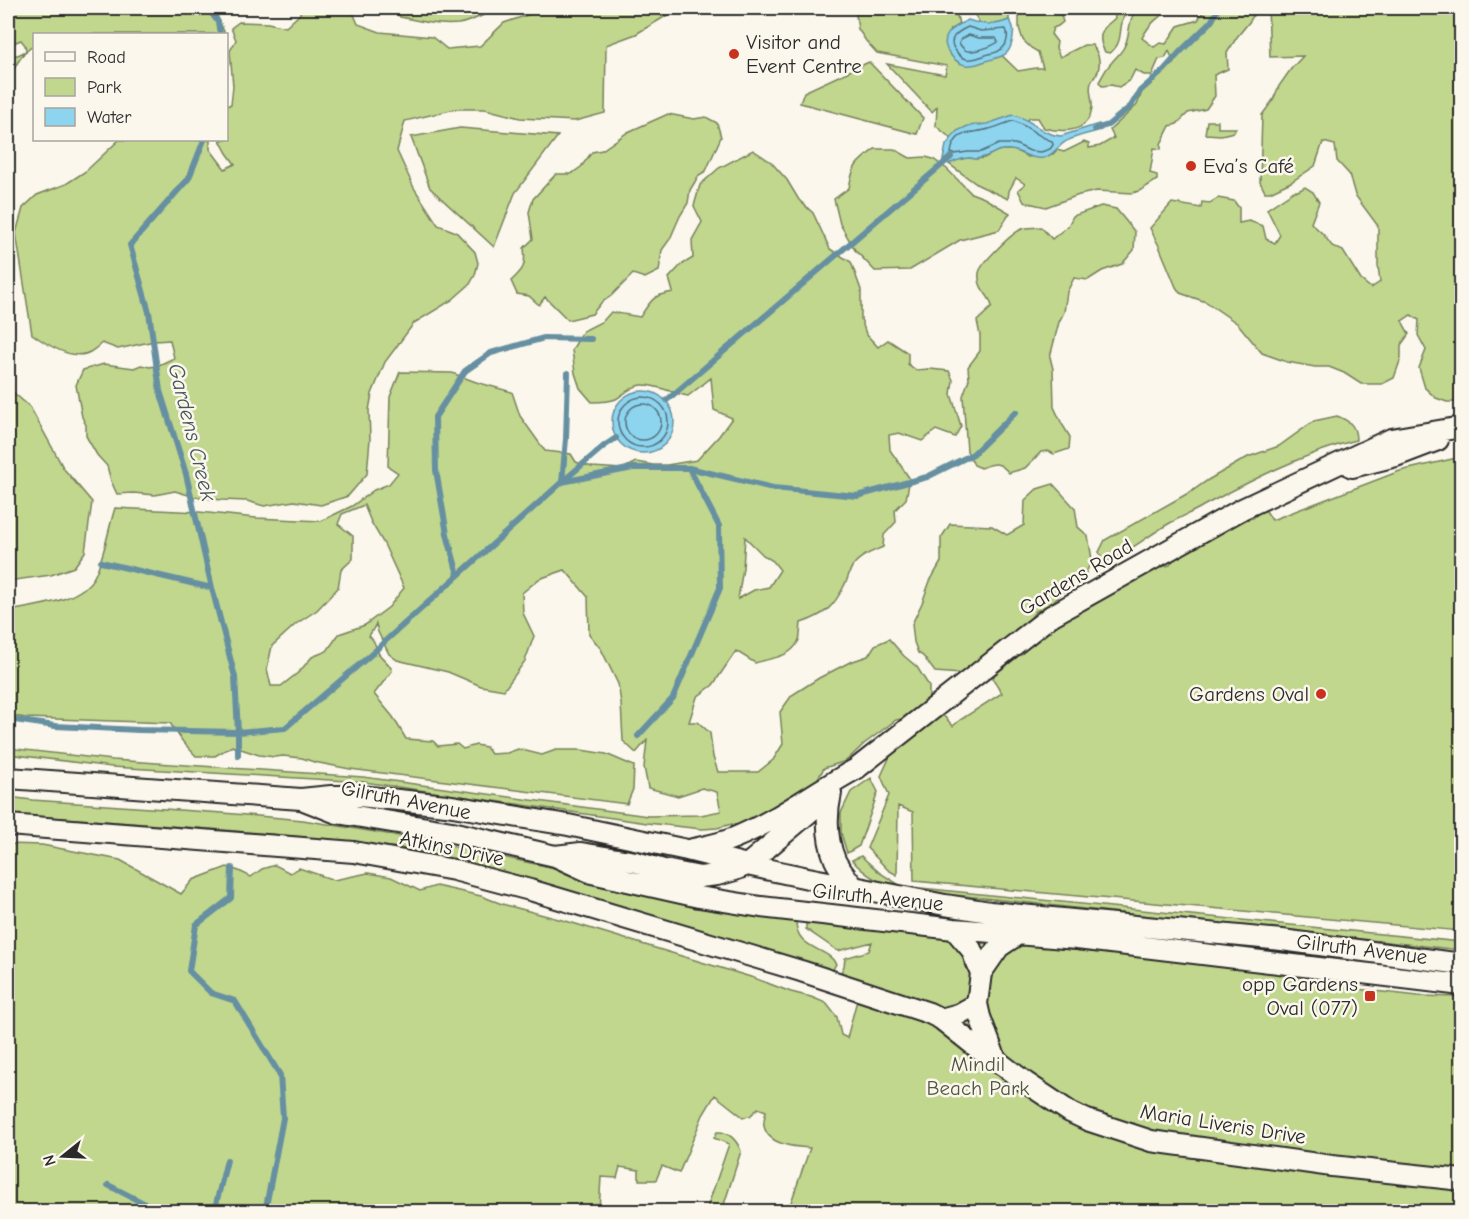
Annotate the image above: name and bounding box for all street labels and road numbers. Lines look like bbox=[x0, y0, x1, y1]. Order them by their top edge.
street label: Gardens Road bbox=[1015, 534, 1137, 620]
street label: Gilruth Avenue bbox=[339, 776, 473, 824]
street label: Atkins Drive bbox=[398, 825, 506, 871]
street label: Gilruth Avenue bbox=[811, 878, 945, 916]
street label: Gilruth Avenue bbox=[1295, 929, 1429, 969]
street label: Maria Liveris Drive bbox=[1138, 1099, 1308, 1149]

